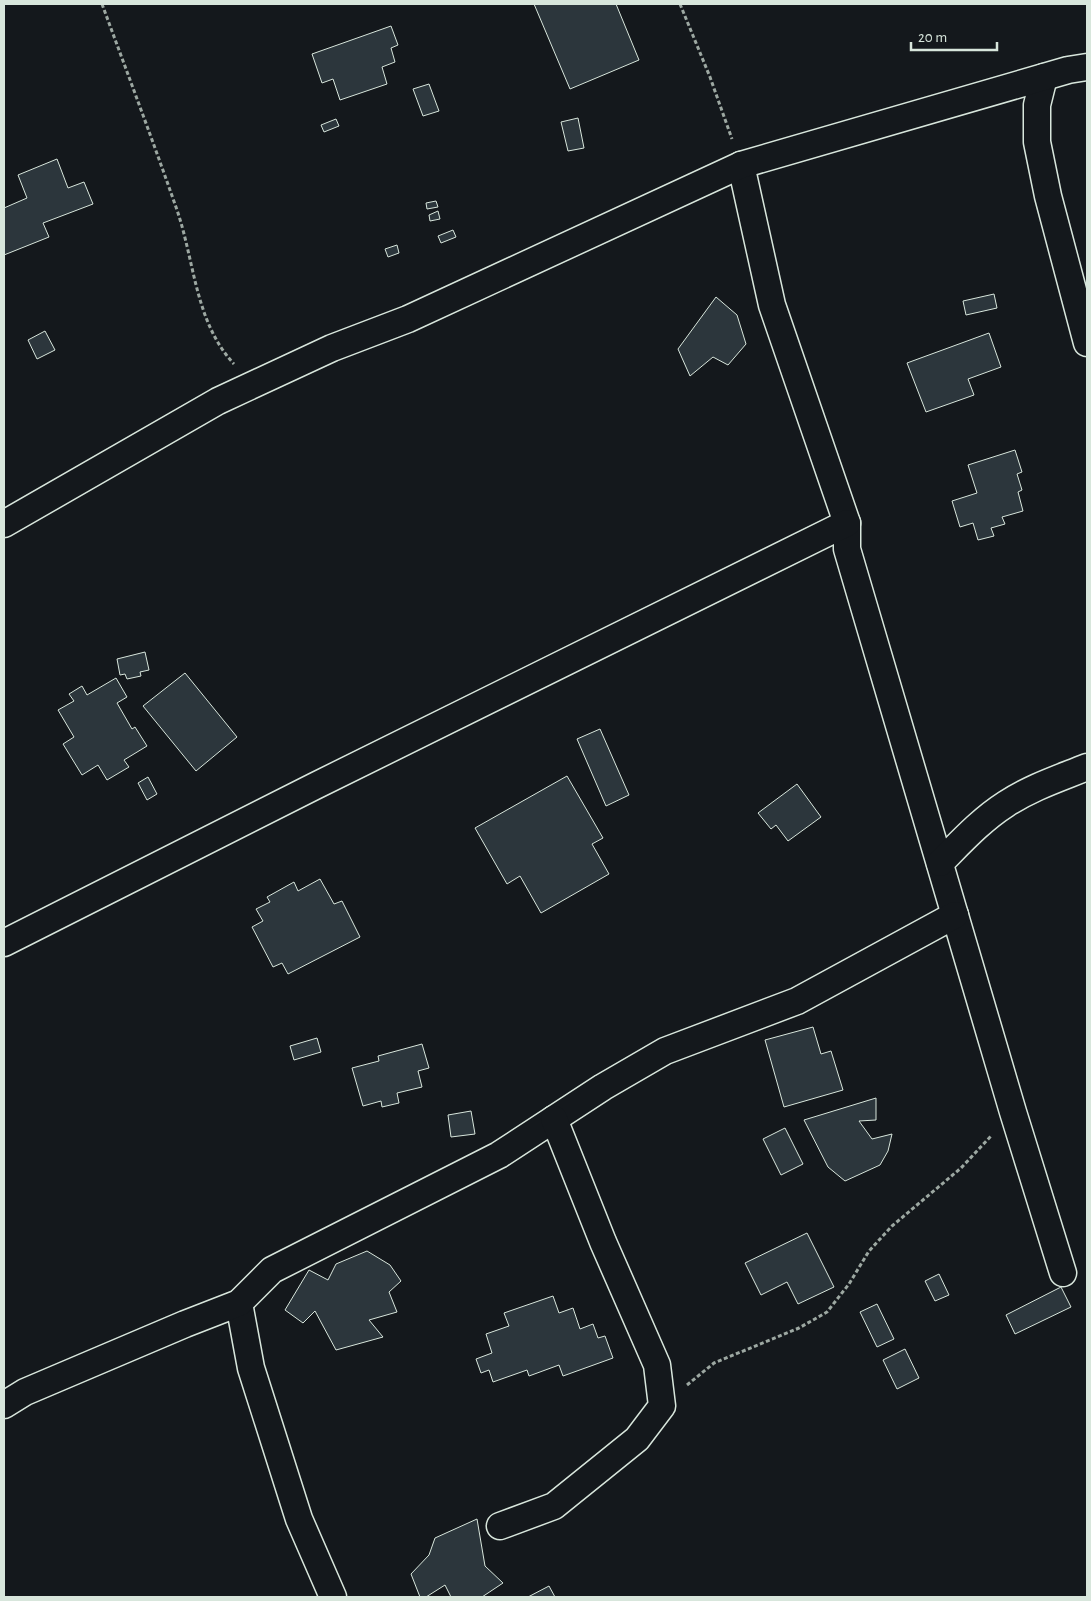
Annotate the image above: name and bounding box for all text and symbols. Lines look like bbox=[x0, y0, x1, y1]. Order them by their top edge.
scale bar bbox=[911, 20, 997, 52]
text: 20 m bbox=[918, 30, 947, 45]

